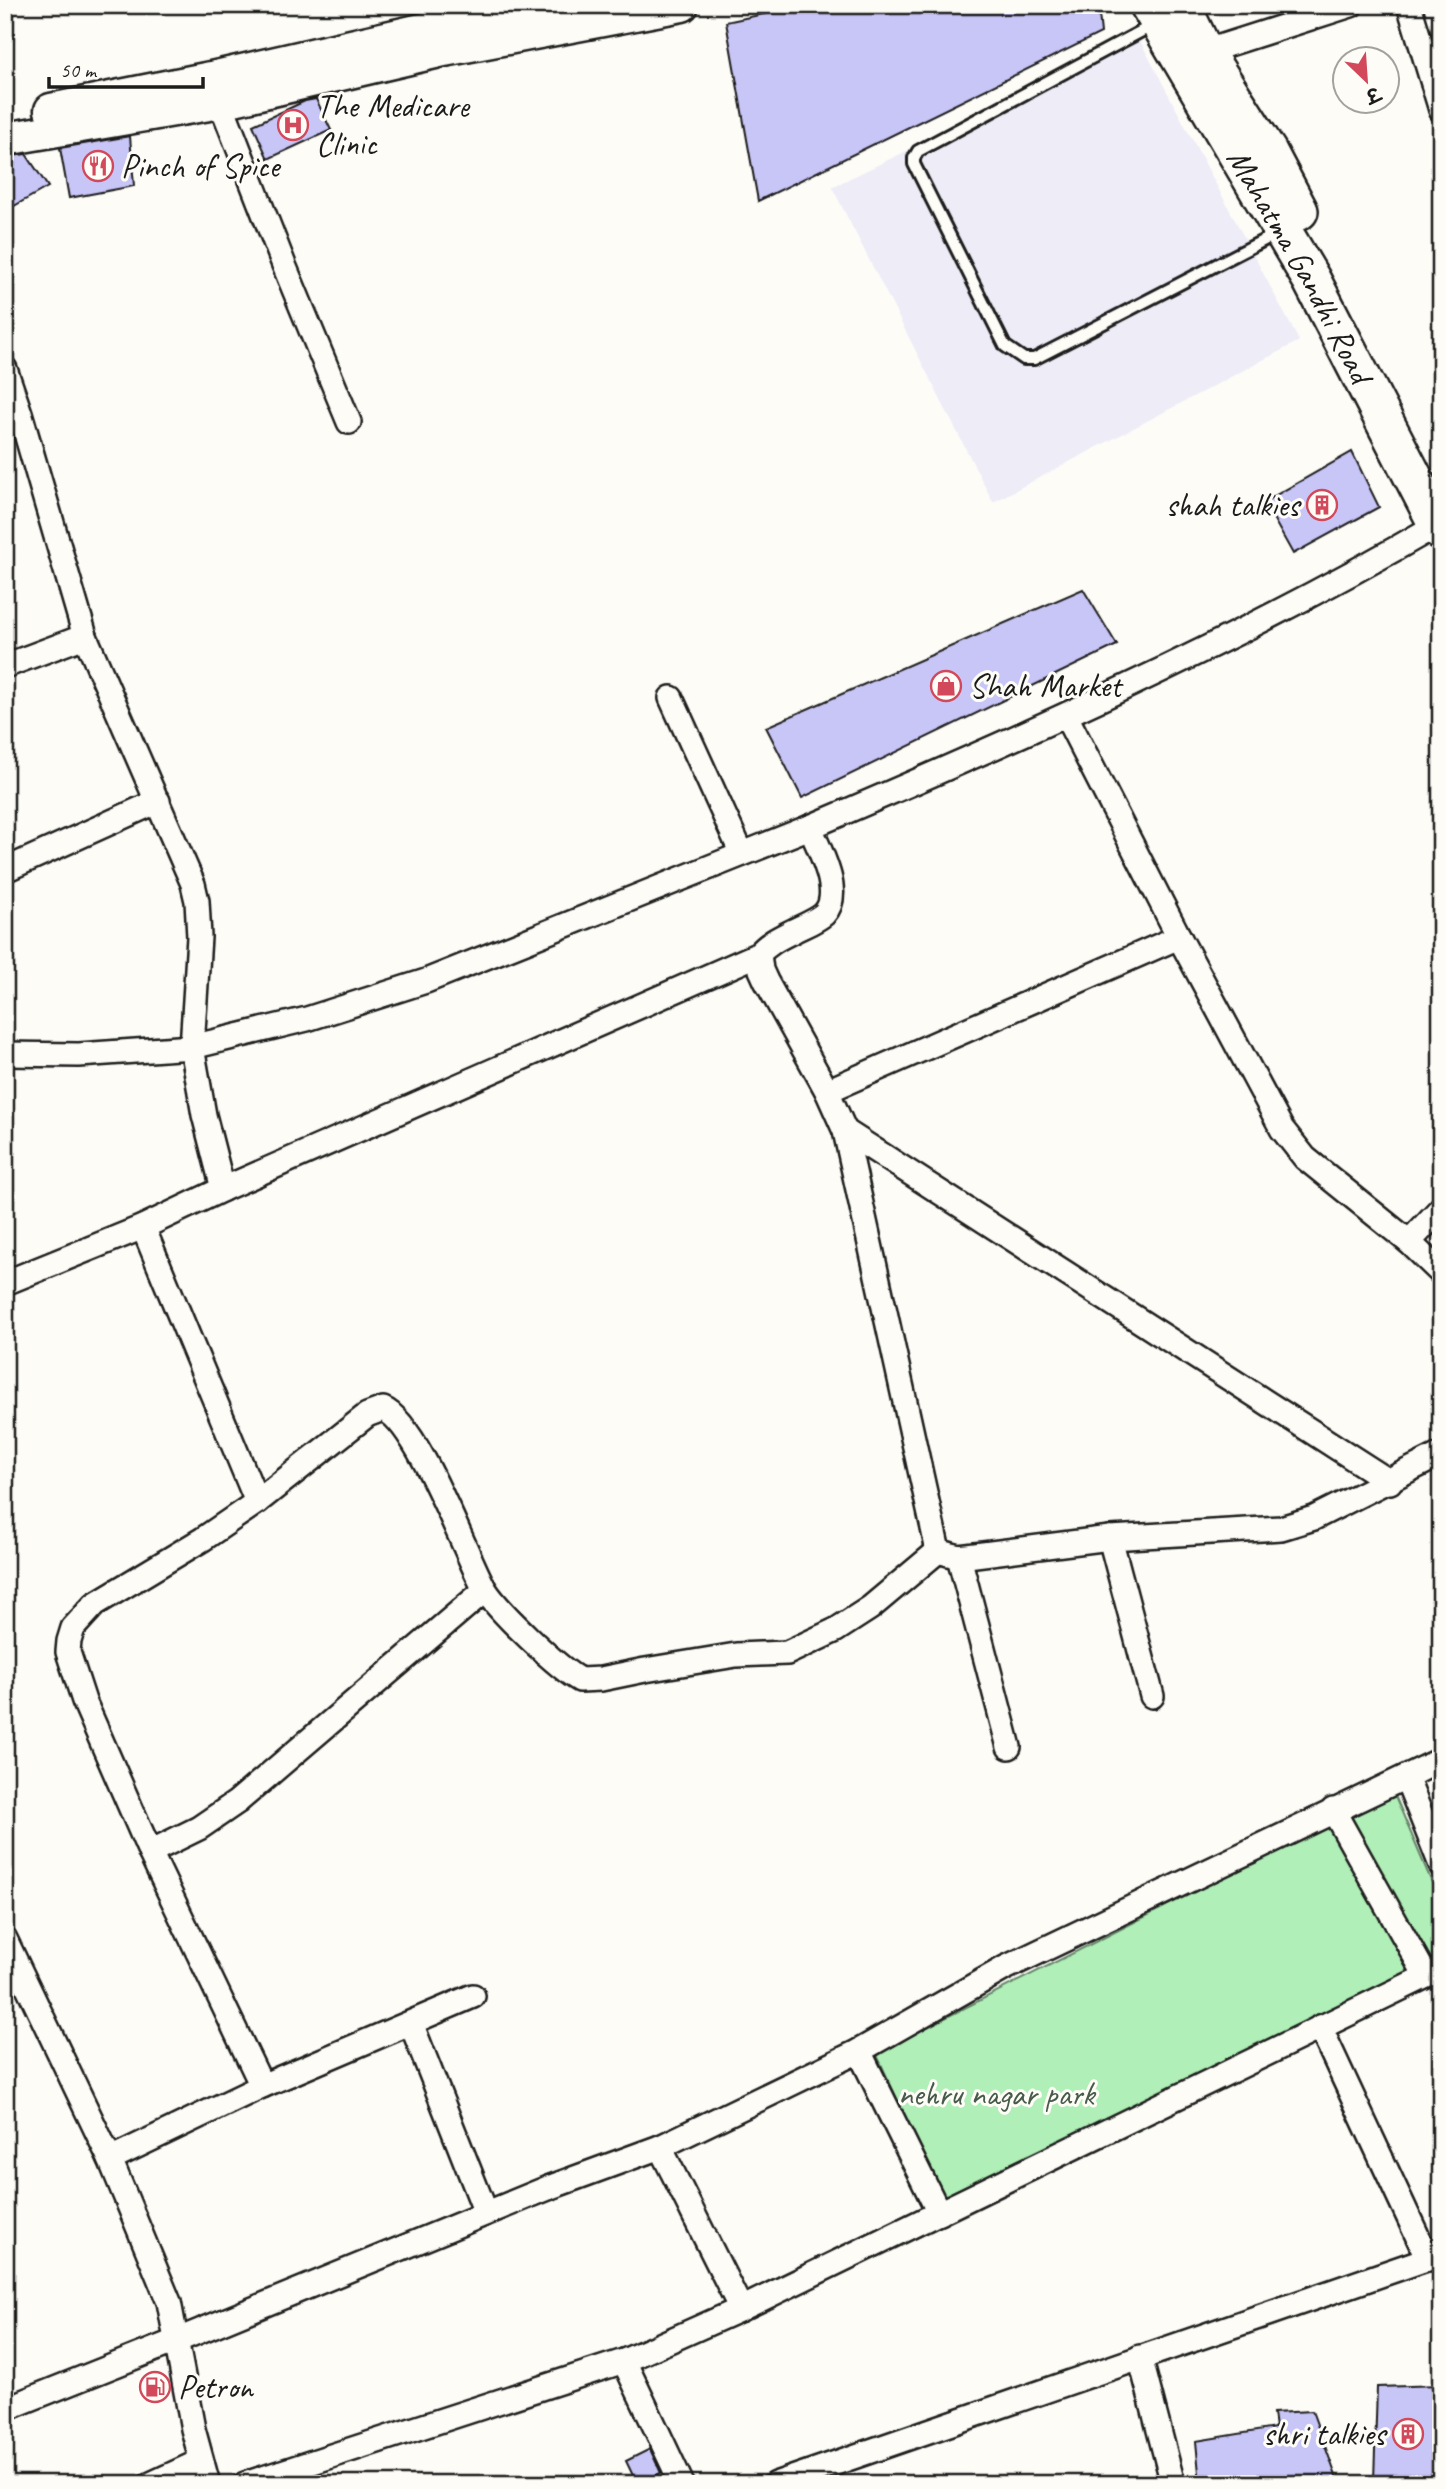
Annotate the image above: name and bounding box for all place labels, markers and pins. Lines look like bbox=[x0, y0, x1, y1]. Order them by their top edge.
place label: The Medicare Clinic bbox=[316, 85, 471, 165]
hospital icon: The Medicare Clinic bbox=[276, 108, 310, 142]
place label: Pinch of Spice bbox=[121, 145, 281, 187]
restaurant icon: Pinch of Spice bbox=[81, 149, 115, 183]
place label: shah talkies bbox=[1165, 484, 1302, 526]
building icon: shah talkies bbox=[1305, 488, 1339, 522]
place label: Shah Market bbox=[969, 665, 1124, 707]
shop icon: Shah Market bbox=[929, 669, 963, 703]
place label: Petron bbox=[178, 2366, 255, 2408]
fuel station icon: Petron bbox=[138, 2370, 172, 2404]
place label: shri talkies bbox=[1263, 2413, 1388, 2455]
building icon: shri talkies bbox=[1391, 2417, 1425, 2451]

